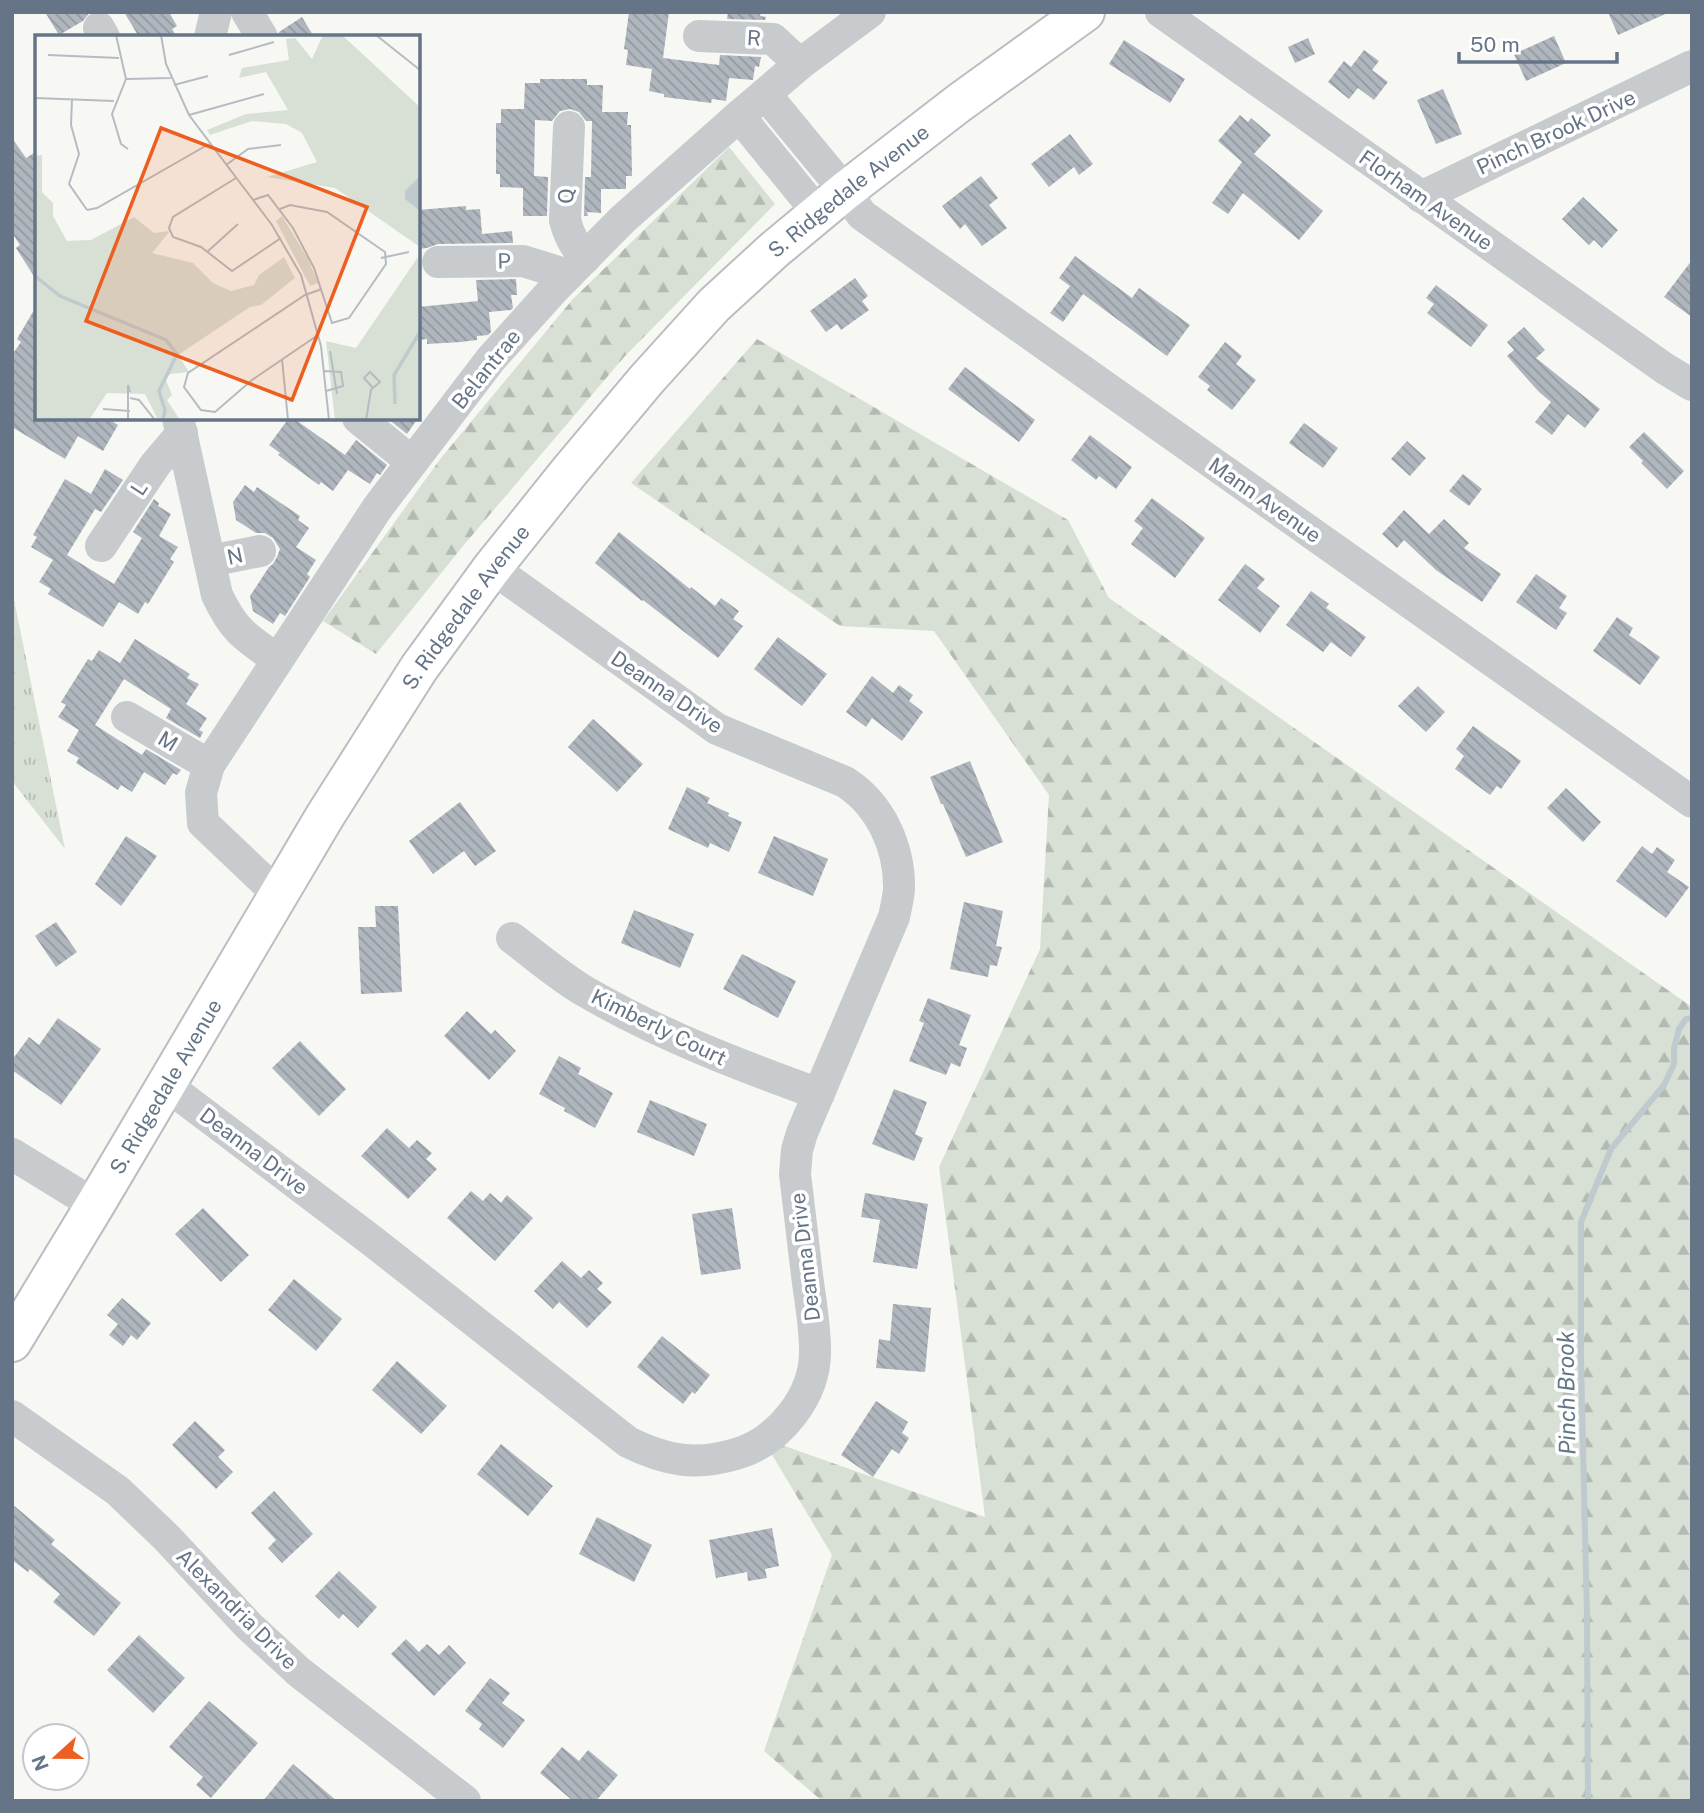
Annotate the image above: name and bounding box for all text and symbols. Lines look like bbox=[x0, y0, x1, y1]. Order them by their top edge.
scale bar bbox=[1459, 21, 1616, 65]
street label: R bbox=[746, 25, 762, 51]
text: 50 m bbox=[1470, 32, 1520, 57]
inset map bbox=[35, 35, 420, 420]
street label: Pinch Brook Drive bbox=[1473, 84, 1639, 180]
street label: S. Ridgedale Avenue bbox=[763, 119, 934, 262]
street label: Florham Avenue bbox=[1354, 145, 1498, 255]
street label: Q bbox=[553, 188, 579, 204]
street label: P bbox=[497, 248, 511, 274]
street label: Belantrae bbox=[446, 324, 526, 414]
street label: Mann Avenue bbox=[1204, 452, 1326, 548]
street label: L bbox=[125, 476, 153, 500]
street label: S. Ridgedale Avenue bbox=[396, 519, 534, 694]
street label: N bbox=[225, 542, 245, 570]
street label: Deanna Drive bbox=[606, 646, 728, 738]
street label: M bbox=[154, 725, 182, 757]
street label: Kimberly Court bbox=[587, 983, 731, 1071]
street label: S. Ridgedale Avenue bbox=[104, 994, 227, 1178]
street label: Deanna Drive bbox=[195, 1102, 313, 1200]
street label: Deanna Drive bbox=[785, 1191, 825, 1323]
water label: Pinch Brook bbox=[1551, 1330, 1581, 1455]
street label: Alexandria Drive bbox=[172, 1544, 302, 1674]
north arrow bbox=[21, 1722, 91, 1792]
text: N bbox=[27, 1752, 53, 1774]

